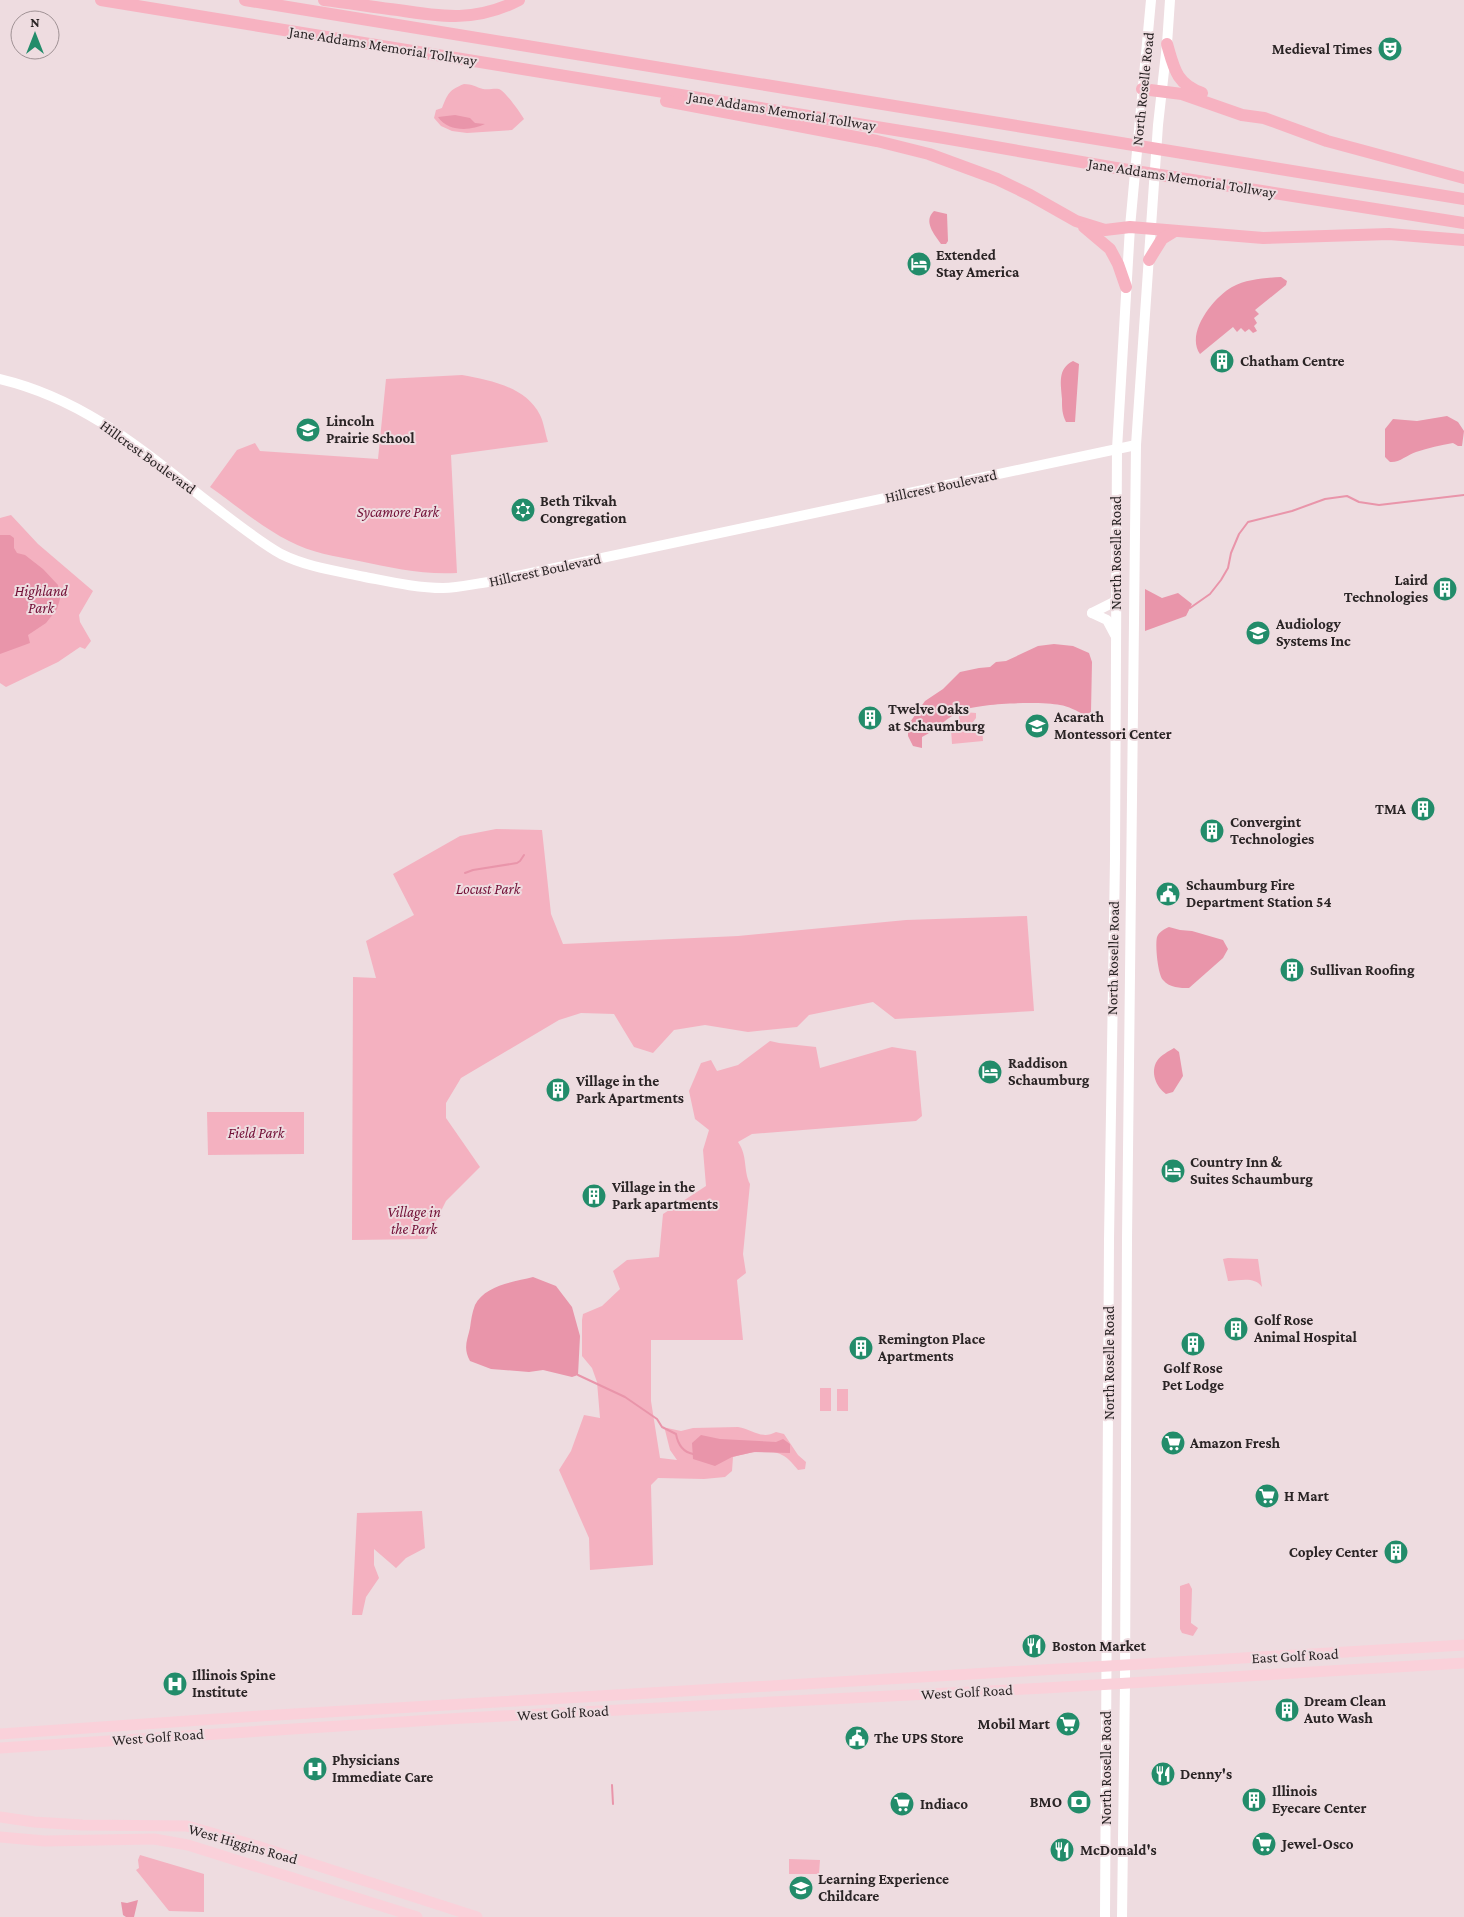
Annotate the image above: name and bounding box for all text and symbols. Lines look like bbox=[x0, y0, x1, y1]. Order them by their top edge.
north arrow bbox=[10, 10, 60, 60]
text: N bbox=[30, 14, 40, 30]
street label: Jane Addams Memorial Tollway bbox=[286, 23, 478, 70]
street label: North Roselle Road bbox=[1129, 31, 1157, 147]
theatre icon: Medieval Times bbox=[1377, 36, 1403, 62]
place label: Medieval Times bbox=[1272, 41, 1372, 57]
street label: Jane Addams Memorial Tollway bbox=[685, 88, 877, 135]
street label: Jane Addams Memorial Tollway bbox=[1085, 155, 1277, 202]
place label: Extended Stay America bbox=[936, 247, 1020, 280]
hotel icon: Extended Stay America bbox=[906, 251, 932, 277]
building icon: Chatham Centre bbox=[1209, 348, 1235, 374]
place label: Chatham Centre bbox=[1240, 353, 1345, 369]
place label: Lincoln Prairie School bbox=[326, 413, 415, 446]
street label: Hillcrest Boulevard bbox=[97, 417, 199, 497]
school or university icon: Lincoln Prairie School bbox=[295, 417, 321, 443]
street label: Hillcrest Boulevard bbox=[884, 466, 998, 506]
place label: Beth Tikvah Congregation bbox=[540, 493, 627, 526]
street label: North Roselle Road bbox=[1108, 496, 1124, 610]
synagogue icon: Beth Tikvah Congregation bbox=[510, 497, 536, 523]
park label: Sycamore Park bbox=[357, 504, 441, 521]
street label: Hillcrest Boulevard bbox=[488, 550, 602, 590]
place label: Laird Technologies bbox=[1344, 572, 1429, 605]
building icon: Laird Technologies bbox=[1432, 576, 1458, 602]
park label: Highland Park bbox=[14, 583, 69, 616]
place label: Audiology Systems Inc bbox=[1275, 616, 1351, 649]
school or university icon: Audiology Systems Inc bbox=[1245, 620, 1271, 646]
place label: Twelve Oaks at Schaumburg bbox=[888, 701, 985, 734]
building icon: Twelve Oaks at Schaumburg bbox=[857, 705, 883, 731]
place label: Acarath Montessori Center bbox=[1053, 709, 1172, 742]
school or university icon: Acarath Montessori Center bbox=[1024, 713, 1050, 739]
building icon: TMA bbox=[1410, 796, 1436, 822]
place label: TMA bbox=[1375, 801, 1407, 817]
place label: Convergint Technologies bbox=[1230, 814, 1314, 847]
building icon: Convergint Technologies bbox=[1199, 818, 1225, 844]
place label: Schaumburg Fire Department Station 54 bbox=[1186, 877, 1332, 910]
park label: Locust Park bbox=[456, 881, 522, 897]
public building icon: Schaumburg Fire Department Station 54 bbox=[1155, 881, 1181, 907]
street label: North Roselle Road bbox=[1104, 901, 1122, 1015]
building icon: Sullivan Roofing bbox=[1279, 957, 1305, 983]
place label: Sullivan Roofing bbox=[1310, 962, 1415, 978]
place label: Raddison Schaumburg bbox=[1008, 1055, 1090, 1088]
hotel icon: Raddison Schaumburg bbox=[977, 1059, 1003, 1085]
place label: Village in the Park Apartments bbox=[575, 1073, 684, 1106]
building icon: Village in the Park Apartments bbox=[545, 1077, 571, 1103]
park label: Field Park bbox=[228, 1125, 286, 1141]
place label: Country Inn & Suites Schaumburg bbox=[1190, 1154, 1313, 1187]
hotel icon: Country Inn & Suites Schaumburg bbox=[1160, 1158, 1186, 1184]
place label: Village in the Park apartments bbox=[611, 1179, 718, 1212]
building icon: Village in the Park apartments bbox=[581, 1183, 607, 1209]
park label: Village in the Park bbox=[387, 1204, 441, 1237]
street label: North Roselle Road bbox=[1101, 1306, 1117, 1420]
place label: Golf Rose Animal Hospital bbox=[1253, 1312, 1358, 1345]
building icon: Golf Rose Animal Hospital bbox=[1223, 1316, 1249, 1342]
place label: Remington Place Apartments bbox=[877, 1331, 985, 1364]
building icon: Golf Rose Pet Lodge bbox=[1180, 1331, 1206, 1357]
building icon: Remington Place Apartments bbox=[848, 1335, 874, 1361]
place label: Golf Rose Pet Lodge bbox=[1162, 1360, 1224, 1393]
supermarket icon: Amazon Fresh bbox=[1160, 1430, 1186, 1456]
place label: Amazon Fresh bbox=[1189, 1435, 1281, 1451]
supermarket icon: H Mart bbox=[1254, 1483, 1280, 1509]
place label: H Mart bbox=[1284, 1488, 1330, 1504]
building icon: Copley Center bbox=[1383, 1539, 1409, 1565]
place label: Copley Center bbox=[1289, 1544, 1378, 1560]
restaurant icon: Boston Market bbox=[1021, 1633, 1047, 1659]
place label: Boston Market bbox=[1052, 1638, 1146, 1654]
street label: East Golf Road bbox=[1251, 1646, 1339, 1666]
place label: Illinois Spine Institute bbox=[192, 1667, 276, 1700]
hospital icon: Illinois Spine Institute bbox=[162, 1671, 188, 1697]
street label: West Golf Road bbox=[921, 1682, 1013, 1702]
place label: Dream Clean Auto Wash bbox=[1303, 1693, 1387, 1726]
building icon: Dream Clean Auto Wash bbox=[1274, 1697, 1300, 1723]
street label: West Golf Road bbox=[517, 1703, 609, 1723]
supermarket icon: Mobil Mart bbox=[1055, 1711, 1081, 1737]
street label: North Roselle Road bbox=[1098, 1711, 1114, 1825]
place label: Mobil Mart bbox=[978, 1716, 1051, 1732]
public building icon: The UPS Store bbox=[844, 1725, 870, 1751]
street label: West Golf Road bbox=[112, 1726, 205, 1748]
place label: The UPS Store bbox=[874, 1730, 964, 1746]
place label: Physicians Immediate Care bbox=[332, 1752, 433, 1785]
hospital icon: Physicians Immediate Care bbox=[302, 1756, 328, 1782]
restaurant icon: Denny's bbox=[1150, 1761, 1176, 1787]
place label: Denny's bbox=[1180, 1766, 1232, 1782]
place label: Illinois Eyecare Center bbox=[1272, 1783, 1367, 1816]
building icon: Illinois Eyecare Center bbox=[1241, 1787, 1267, 1813]
bank icon: BMO bbox=[1066, 1789, 1092, 1815]
supermarket icon: Indiaco bbox=[889, 1791, 915, 1817]
place label: BMO bbox=[1030, 1794, 1062, 1810]
place label: Indiaco bbox=[920, 1796, 968, 1812]
street label: West Higgins Road bbox=[186, 1821, 300, 1868]
supermarket icon: Jewel-Osco bbox=[1251, 1831, 1277, 1857]
place label: Jewel-Osco bbox=[1280, 1836, 1354, 1852]
restaurant icon: McDonald's bbox=[1049, 1837, 1075, 1863]
place label: McDonald's bbox=[1080, 1842, 1157, 1858]
place label: Learning Experience Childcare bbox=[818, 1871, 949, 1904]
school or university icon: Learning Experience Childcare bbox=[788, 1875, 814, 1901]

